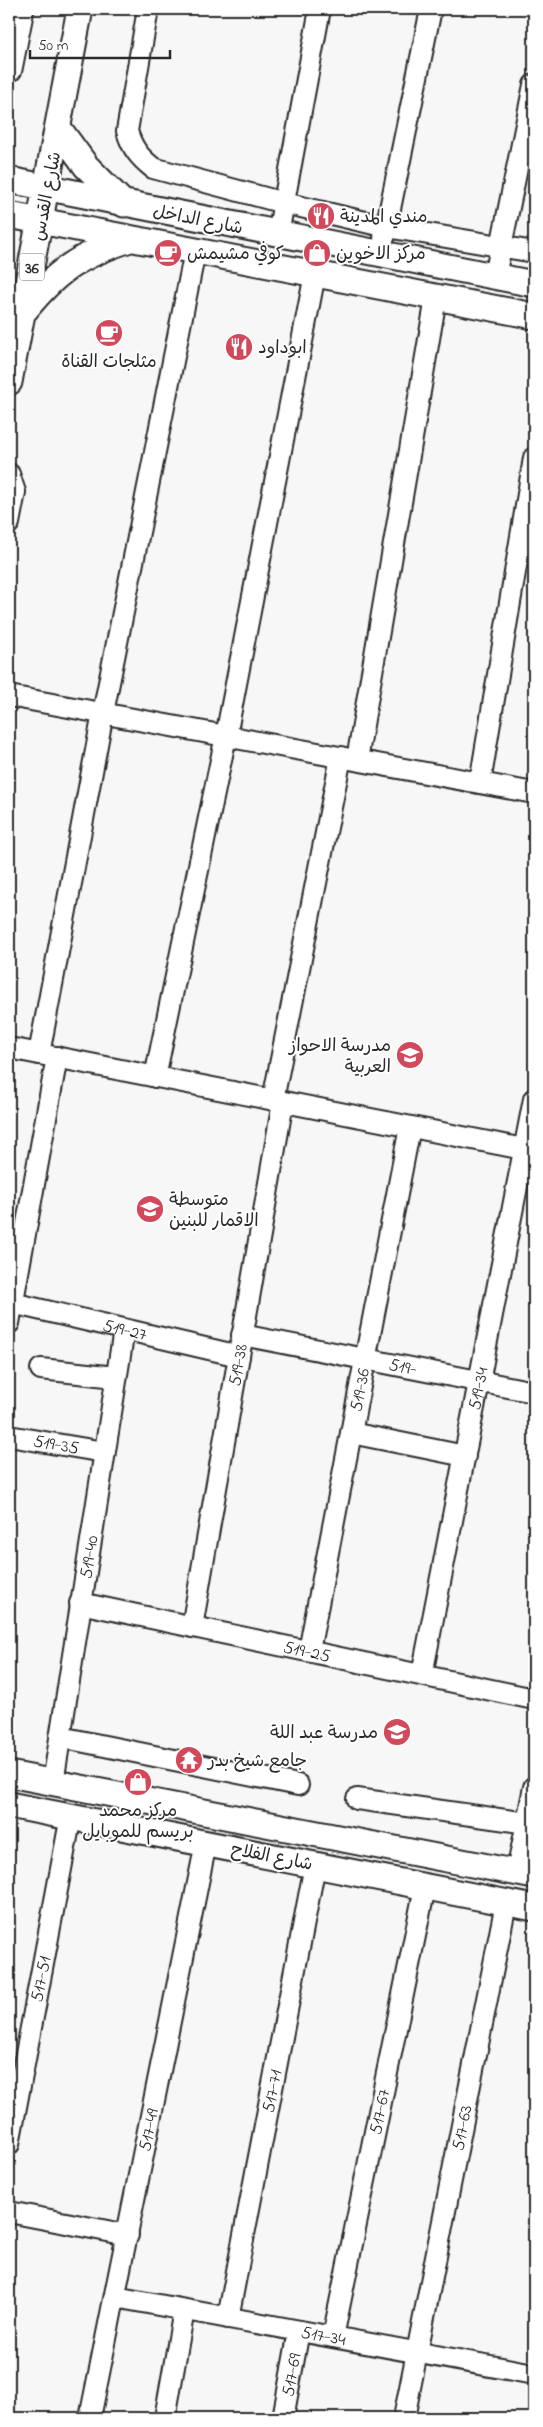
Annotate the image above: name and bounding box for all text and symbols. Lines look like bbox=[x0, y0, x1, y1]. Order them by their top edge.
scale bar bbox=[30, 28, 170, 60]
text: 50 m bbox=[38, 35, 69, 57]
street label: شارع القدس bbox=[27, 150, 69, 243]
street label: شارع الداخل bbox=[150, 199, 245, 242]
restaurant icon: مندي المدينة bbox=[306, 201, 336, 231]
place label: مندي المدينة bbox=[340, 205, 428, 231]
cafe icon: كوفي مشيمش bbox=[153, 238, 183, 268]
shop icon: مركز الاخوين bbox=[302, 238, 332, 268]
place label: كوفي مشيمش bbox=[187, 241, 284, 268]
place label: مركز الاخوين bbox=[336, 242, 426, 268]
road number: 36 bbox=[20, 253, 44, 280]
cafe icon: مثلجات القناة bbox=[94, 318, 124, 348]
restaurant icon: ابوداود bbox=[224, 332, 254, 362]
place label: ابوداود bbox=[258, 336, 307, 362]
place label: مثلجات القناة bbox=[61, 350, 157, 376]
place label: مدرسة الاحواز العربية bbox=[287, 1034, 391, 1081]
school or university icon: مدرسة الاحواز العربية bbox=[395, 1040, 425, 1070]
place label: متوسطة الاقمار للبنين bbox=[169, 1188, 259, 1235]
school or university icon: متوسطة الاقمار للبنين bbox=[135, 1194, 165, 1224]
street label: 519-27 bbox=[100, 1314, 150, 1349]
street label: 519-38 bbox=[223, 1342, 256, 1388]
street label: 519- bbox=[386, 1353, 419, 1384]
street label: 519-34 bbox=[463, 1365, 497, 1412]
street label: 519-36 bbox=[344, 1366, 378, 1414]
street label: 519-35 bbox=[31, 1429, 81, 1463]
street label: 519-40 bbox=[74, 1533, 107, 1581]
street label: 519-25 bbox=[281, 1635, 332, 1671]
school or university icon: مدرسة عبد اللة bbox=[382, 1717, 412, 1747]
place label: مدرسة عبد اللة bbox=[270, 1721, 378, 1747]
temple icon: جامع شيخ بدر bbox=[174, 1745, 204, 1775]
place label: جامع شيخ بدر bbox=[206, 1749, 307, 1775]
shop icon: مركز محمد بريسم للموبايل bbox=[123, 1767, 153, 1797]
place label: مركز محمد بريسم للموبايل bbox=[82, 1799, 194, 1846]
street label: شارع الفلاح bbox=[228, 1837, 315, 1879]
street label: 517-51 bbox=[25, 1954, 59, 2004]
street label: 517-71 bbox=[257, 2068, 290, 2115]
street label: 517-67 bbox=[364, 2087, 398, 2137]
street label: 517-63 bbox=[446, 2103, 481, 2153]
street label: 517-49 bbox=[133, 2106, 167, 2154]
street label: 517-34 bbox=[299, 2320, 348, 2354]
street label: 517-69 bbox=[276, 2351, 310, 2399]

